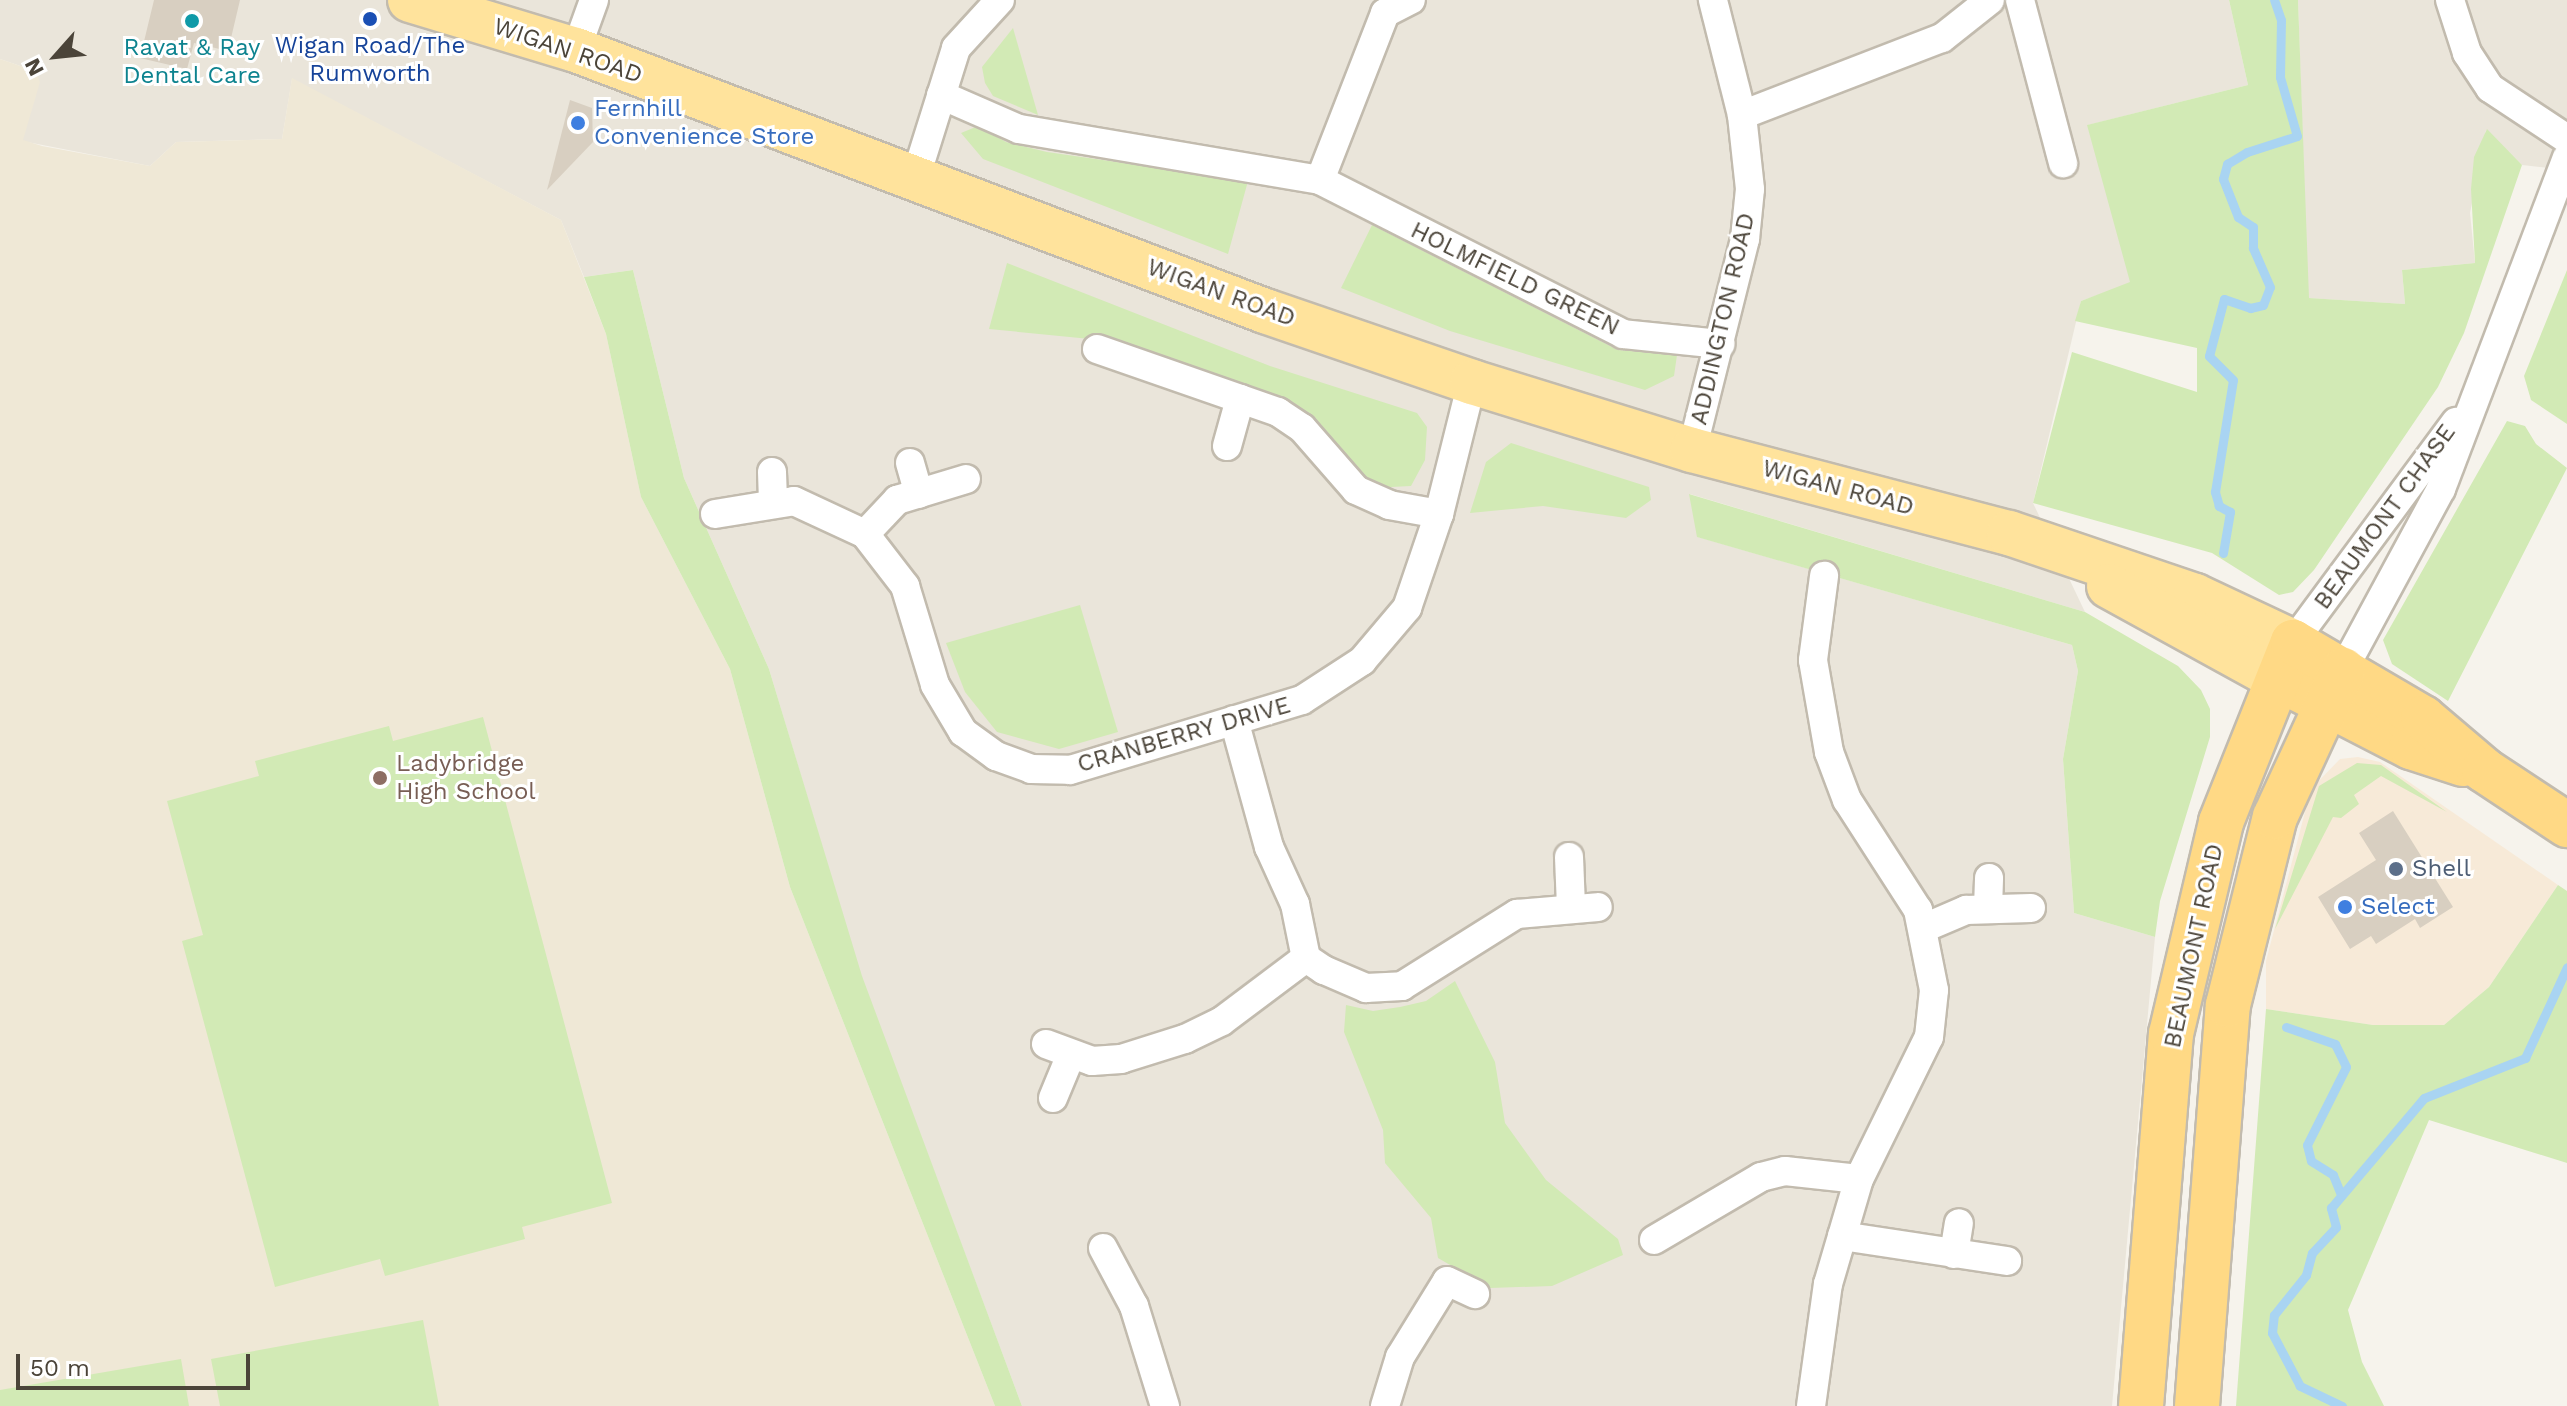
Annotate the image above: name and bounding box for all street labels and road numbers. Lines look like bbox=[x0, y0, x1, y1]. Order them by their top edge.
street label: WIGAN ROAD bbox=[490, 12, 646, 90]
street label: ADDINGTON ROAD bbox=[1685, 210, 1761, 428]
street label: HOLMFIELD GREEN bbox=[1406, 216, 1624, 342]
street label: WIGAN ROAD bbox=[1143, 253, 1299, 333]
street label: BEAUMONT CHASE bbox=[2308, 419, 2462, 615]
street label: WIGAN ROAD bbox=[1759, 454, 1917, 522]
street label: CRANBERRY DRIVE bbox=[1074, 691, 1294, 779]
street label: BEAUMONT ROAD bbox=[2158, 841, 2230, 1051]

